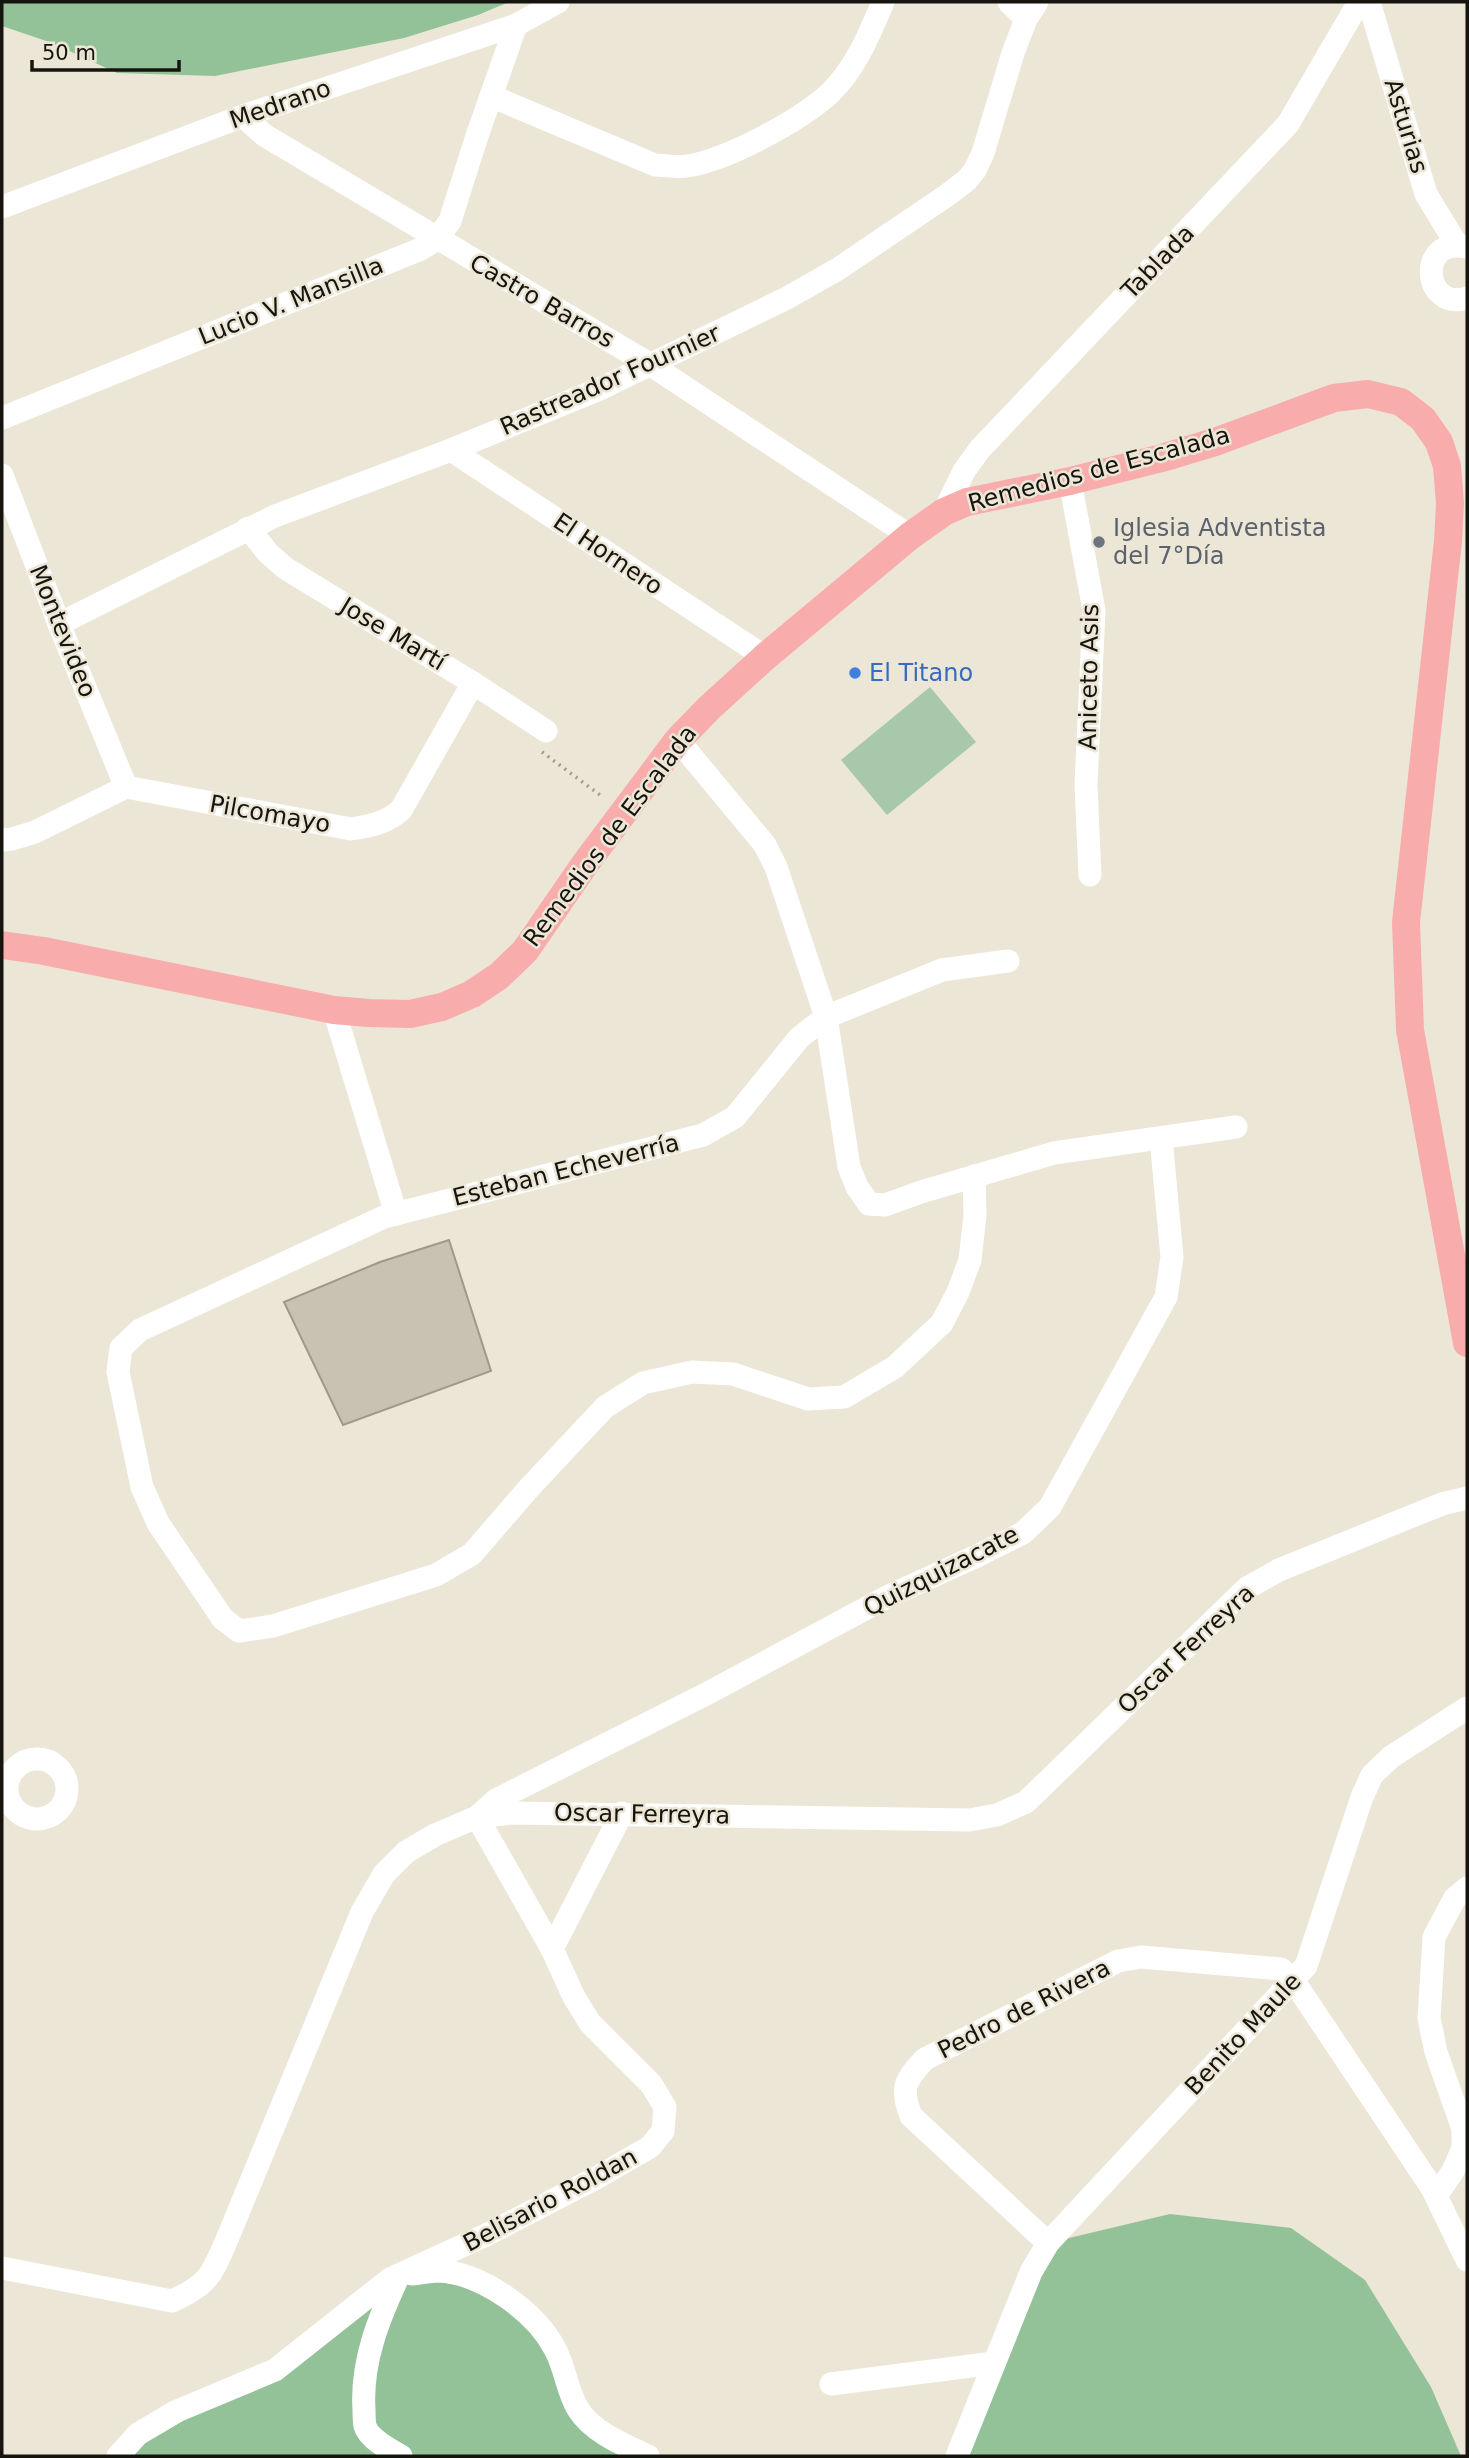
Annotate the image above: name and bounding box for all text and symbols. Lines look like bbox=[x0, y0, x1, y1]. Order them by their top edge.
scale bar bbox=[32, 28, 178, 72]
text: 50 m bbox=[42, 41, 96, 65]
street label: Medrano bbox=[226, 74, 334, 134]
street label: Asturias bbox=[1378, 75, 1434, 177]
street label: Tablada bbox=[1115, 219, 1200, 306]
street label: Castro Barros bbox=[465, 248, 619, 354]
street label: Lucio V. Mansilla bbox=[195, 251, 387, 351]
street label: Rastreador Fournier bbox=[496, 319, 724, 441]
street label: Remedios de Escalada bbox=[965, 421, 1233, 517]
street label: El Hornero bbox=[548, 507, 668, 601]
place label: Iglesia Adventista del 7°Día bbox=[1113, 514, 1326, 570]
marker: Iglesia Adventista del 7°Día bbox=[1091, 534, 1107, 550]
street label: Montevideo bbox=[24, 561, 102, 701]
street label: Jose Martí bbox=[333, 591, 452, 677]
street label: Aniceto Asis bbox=[1074, 604, 1104, 750]
place label: El Titano bbox=[869, 659, 973, 687]
marker: El Titano bbox=[847, 665, 863, 681]
street label: Remedios de Escalada bbox=[518, 720, 702, 952]
street label: Pilcomayo bbox=[207, 790, 333, 838]
street label: Esteban Echeverría bbox=[450, 1128, 682, 1212]
street label: Quizquizacate bbox=[859, 1520, 1023, 1622]
street label: Oscar Ferreyra bbox=[1112, 1579, 1260, 1719]
street label: Oscar Ferreyra bbox=[554, 1798, 730, 1830]
street label: Pedro de Rivera bbox=[933, 1953, 1115, 2065]
street label: Benito Maule bbox=[1179, 1967, 1307, 2101]
street label: Belisario Roldan bbox=[458, 2142, 642, 2258]

